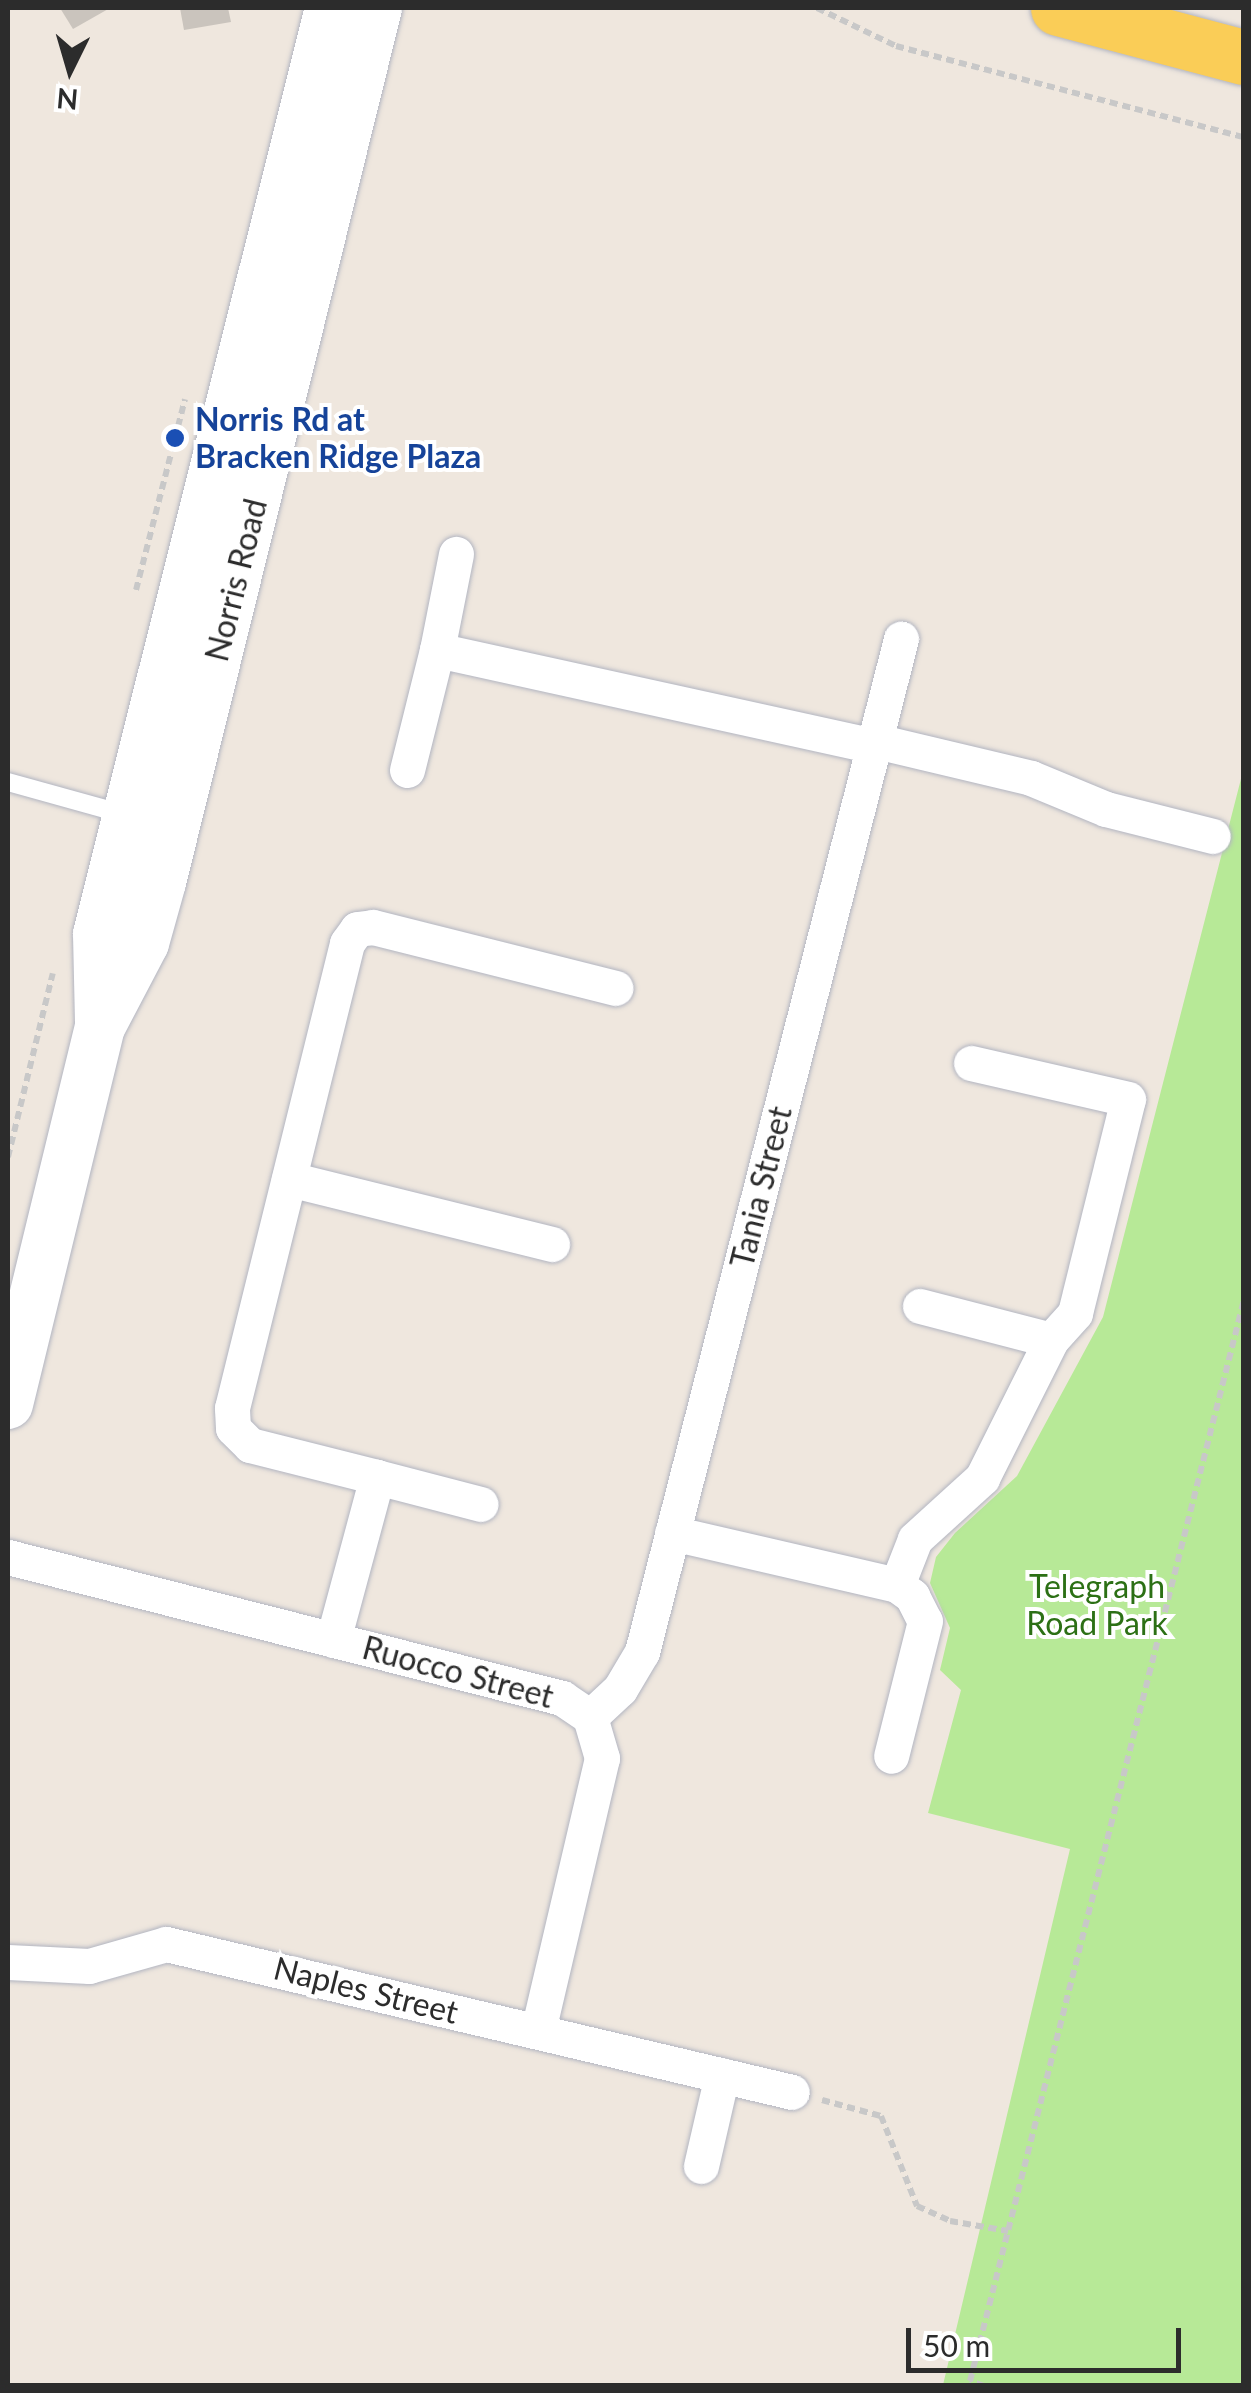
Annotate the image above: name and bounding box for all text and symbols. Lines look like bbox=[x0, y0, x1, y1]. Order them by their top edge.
north arrow bbox=[20, 20, 120, 120]
text: N bbox=[55, 82, 80, 118]
place label: Norris Rd at Bracken Ridge Plaza bbox=[195, 401, 481, 476]
marker: Norris Rd at Bracken Ridge Plaza bbox=[164, 427, 186, 449]
street label: Norris Road bbox=[197, 495, 275, 665]
street label: Tania Street bbox=[722, 1102, 800, 1272]
park label: Telegraph Road Park bbox=[1026, 1568, 1168, 1643]
street label: Ruocco Street bbox=[358, 1628, 558, 1716]
street label: Naples Street bbox=[270, 1949, 462, 2031]
scale bar bbox=[911, 2308, 1186, 2370]
text: 50 m bbox=[923, 2327, 990, 2363]

